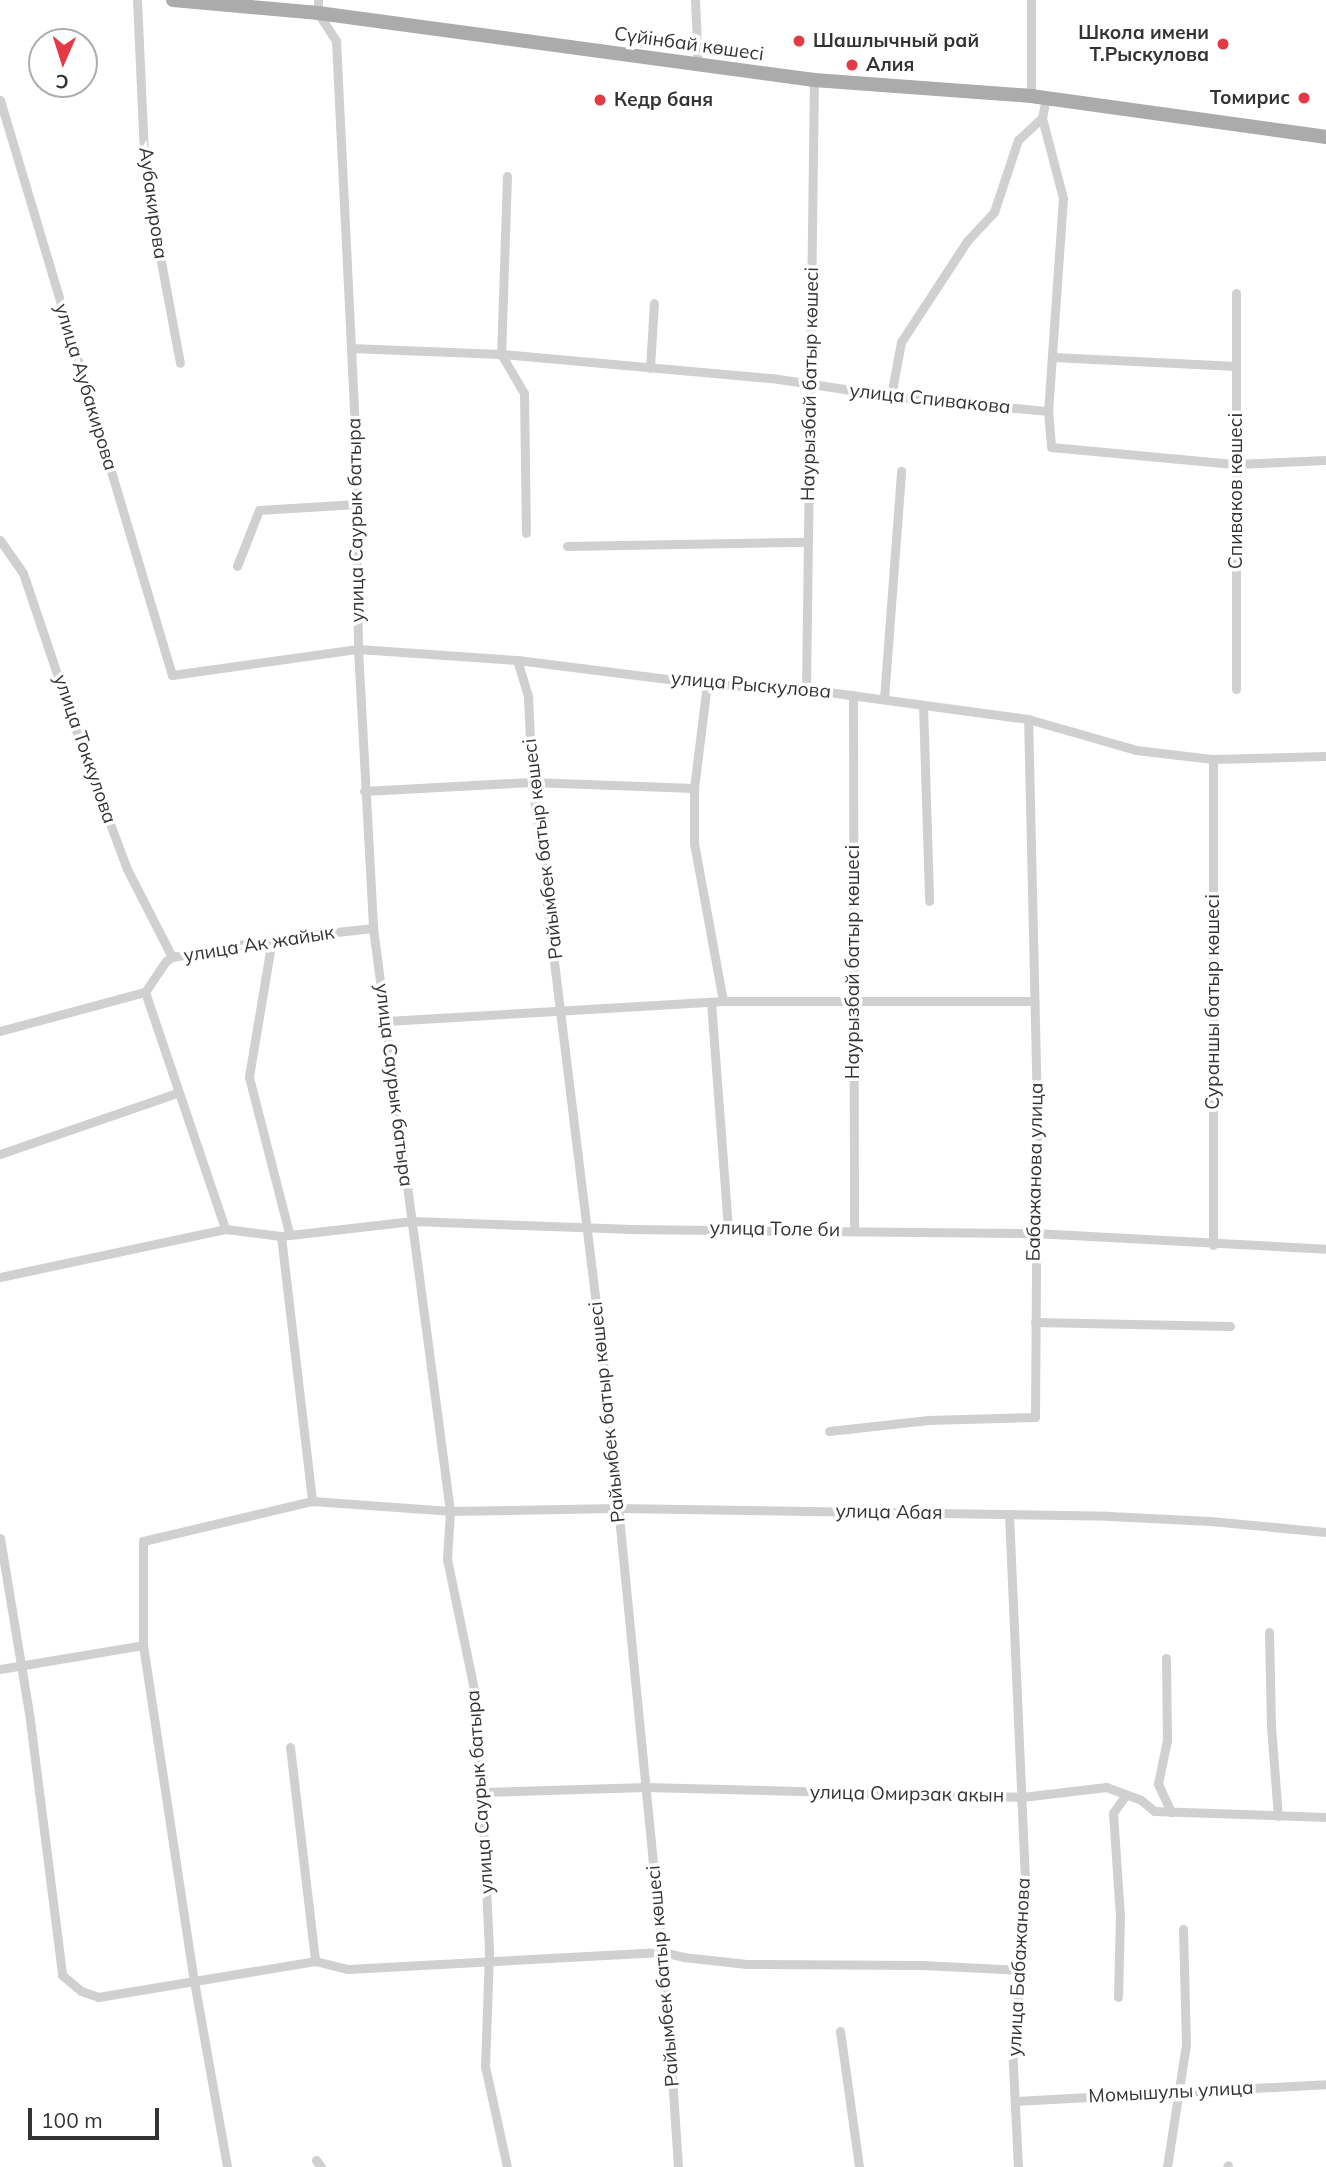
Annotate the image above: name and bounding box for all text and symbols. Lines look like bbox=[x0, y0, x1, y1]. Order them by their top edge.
street label: Сүйінбай көшесі bbox=[613, 22, 765, 66]
place label: Школа имени Т.Рыскулова bbox=[1078, 22, 1209, 66]
north arrow bbox=[28, 28, 98, 98]
place label: Шашлычный рай bbox=[813, 30, 979, 52]
marker: Шашлычный рай bbox=[791, 33, 807, 49]
marker: Школа имени Т.Рыскулова bbox=[1215, 36, 1231, 52]
place label: Алия bbox=[866, 54, 914, 76]
marker: Алия bbox=[844, 57, 860, 73]
text: С bbox=[55, 70, 69, 94]
place label: Томирис bbox=[1210, 87, 1290, 109]
place label: Кедр баня bbox=[614, 89, 713, 111]
marker: Томирис bbox=[1296, 90, 1312, 106]
marker: Кедр баня bbox=[592, 92, 608, 108]
street label: Аубакирова bbox=[134, 146, 172, 260]
street label: Наурызбай батыр көшесі bbox=[797, 267, 823, 501]
street label: улица Аубакирова bbox=[50, 301, 122, 473]
street label: улица Спивакова bbox=[848, 379, 1012, 419]
street label: Спиваков көшесі bbox=[1225, 413, 1247, 569]
street label: улица Саурык батыра bbox=[343, 418, 369, 622]
street label: улица Рыскулова bbox=[670, 667, 832, 703]
street label: улица Токкулова bbox=[49, 672, 121, 826]
street label: Райымбек батыр көшесі bbox=[518, 737, 568, 961]
street label: Наурызбай батыр көшесі bbox=[842, 845, 864, 1079]
street label: Сураншы батыр көшесі bbox=[1202, 894, 1224, 1110]
street label: улица Ак жайык bbox=[182, 921, 336, 967]
street label: улица Саурык батыра bbox=[370, 982, 418, 1188]
street label: Бабажанова улица bbox=[1022, 1082, 1048, 1262]
street label: улица Толе би bbox=[710, 1216, 840, 1242]
street label: Райымбек батыр көшесі bbox=[584, 1300, 630, 1524]
street label: улица Абая bbox=[835, 1500, 943, 1524]
street label: улица Саурык батыра bbox=[461, 1689, 499, 1895]
street label: улица Омирзак акын bbox=[810, 1781, 1004, 1807]
street label: Райымбек батыр көшесі bbox=[642, 1864, 684, 2088]
street label: улица Бабажанова bbox=[1003, 1877, 1035, 2057]
street label: Момышулы улица bbox=[1088, 2076, 1254, 2108]
scale bar bbox=[32, 2094, 163, 2138]
text: 100 m bbox=[41, 2107, 103, 2133]

